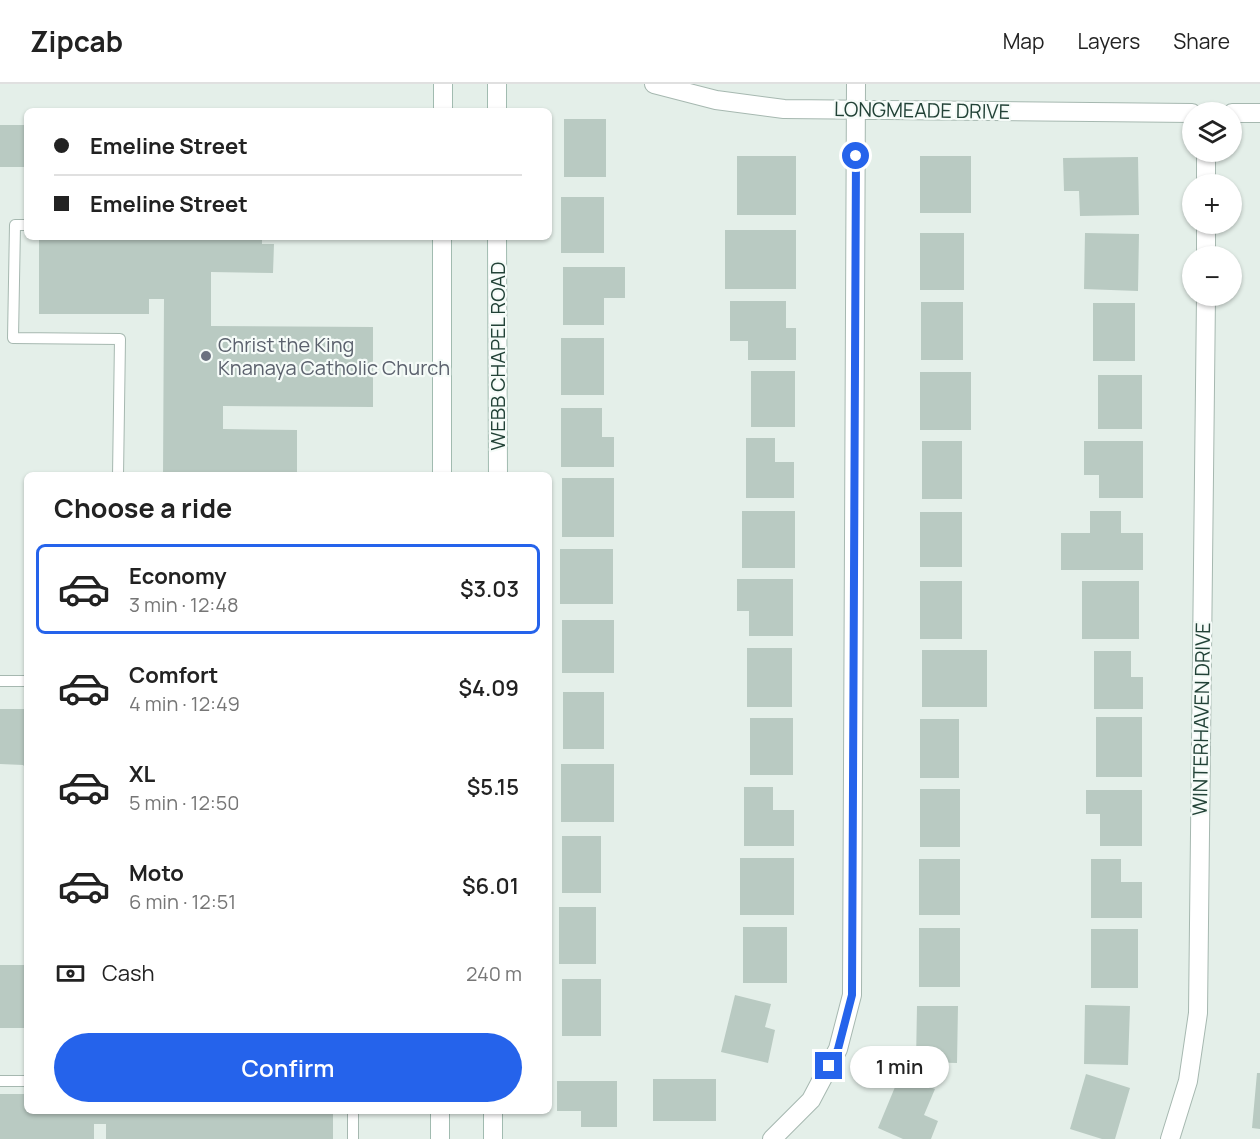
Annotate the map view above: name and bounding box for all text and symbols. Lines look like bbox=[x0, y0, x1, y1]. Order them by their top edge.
text: Zipcab bbox=[30, 22, 123, 60]
text: Map bbox=[1003, 27, 1044, 55]
text: Layers bbox=[1077, 27, 1140, 55]
text: Share bbox=[1173, 27, 1230, 55]
street label: LONGMEADE DRIVE bbox=[834, 95, 1010, 125]
map controls bbox=[1182, 102, 1242, 306]
button: layers bbox=[1182, 102, 1242, 162]
text: Emeline Street bbox=[90, 131, 248, 161]
route start bbox=[842, 142, 869, 169]
button: + bbox=[1182, 174, 1242, 234]
text: Emeline Street bbox=[90, 189, 248, 219]
button: − bbox=[1182, 246, 1242, 306]
street label: WEBB CHAPEL ROAD bbox=[484, 262, 511, 450]
place label: Christ the King Knanaya Catholic Church bbox=[218, 331, 450, 381]
marker: Christ the King Knanaya Catholic Church bbox=[199, 349, 213, 363]
text: Choose a ride bbox=[54, 489, 232, 526]
text: Economy bbox=[129, 561, 227, 591]
icon: car bbox=[57, 562, 111, 616]
text: $3.03 bbox=[460, 574, 519, 604]
text: 3 min · 12:48 bbox=[129, 591, 239, 618]
street label: WINTERHAVEN DRIVE bbox=[1186, 622, 1216, 816]
text: Comfort bbox=[129, 660, 218, 690]
icon: car bbox=[57, 661, 111, 715]
text: $4.09 bbox=[459, 673, 519, 703]
text: 4 min · 12:49 bbox=[129, 690, 240, 717]
text: XL bbox=[129, 759, 155, 789]
icon: car bbox=[57, 760, 111, 814]
text: $5.15 bbox=[467, 772, 519, 802]
text: 5 min · 12:50 bbox=[129, 789, 240, 816]
text: Moto bbox=[129, 858, 184, 888]
icon: car bbox=[57, 859, 111, 913]
text: $6.01 bbox=[462, 871, 519, 901]
text: 6 min · 12:51 bbox=[129, 888, 236, 915]
icon: cash bbox=[54, 957, 87, 990]
text: Cash bbox=[102, 958, 155, 988]
text: 240 m bbox=[466, 960, 522, 987]
button: Confirm bbox=[54, 1033, 522, 1102]
callout: 1 min bbox=[850, 1045, 949, 1087]
route end bbox=[815, 1052, 842, 1079]
text: 1 min bbox=[876, 1053, 923, 1080]

